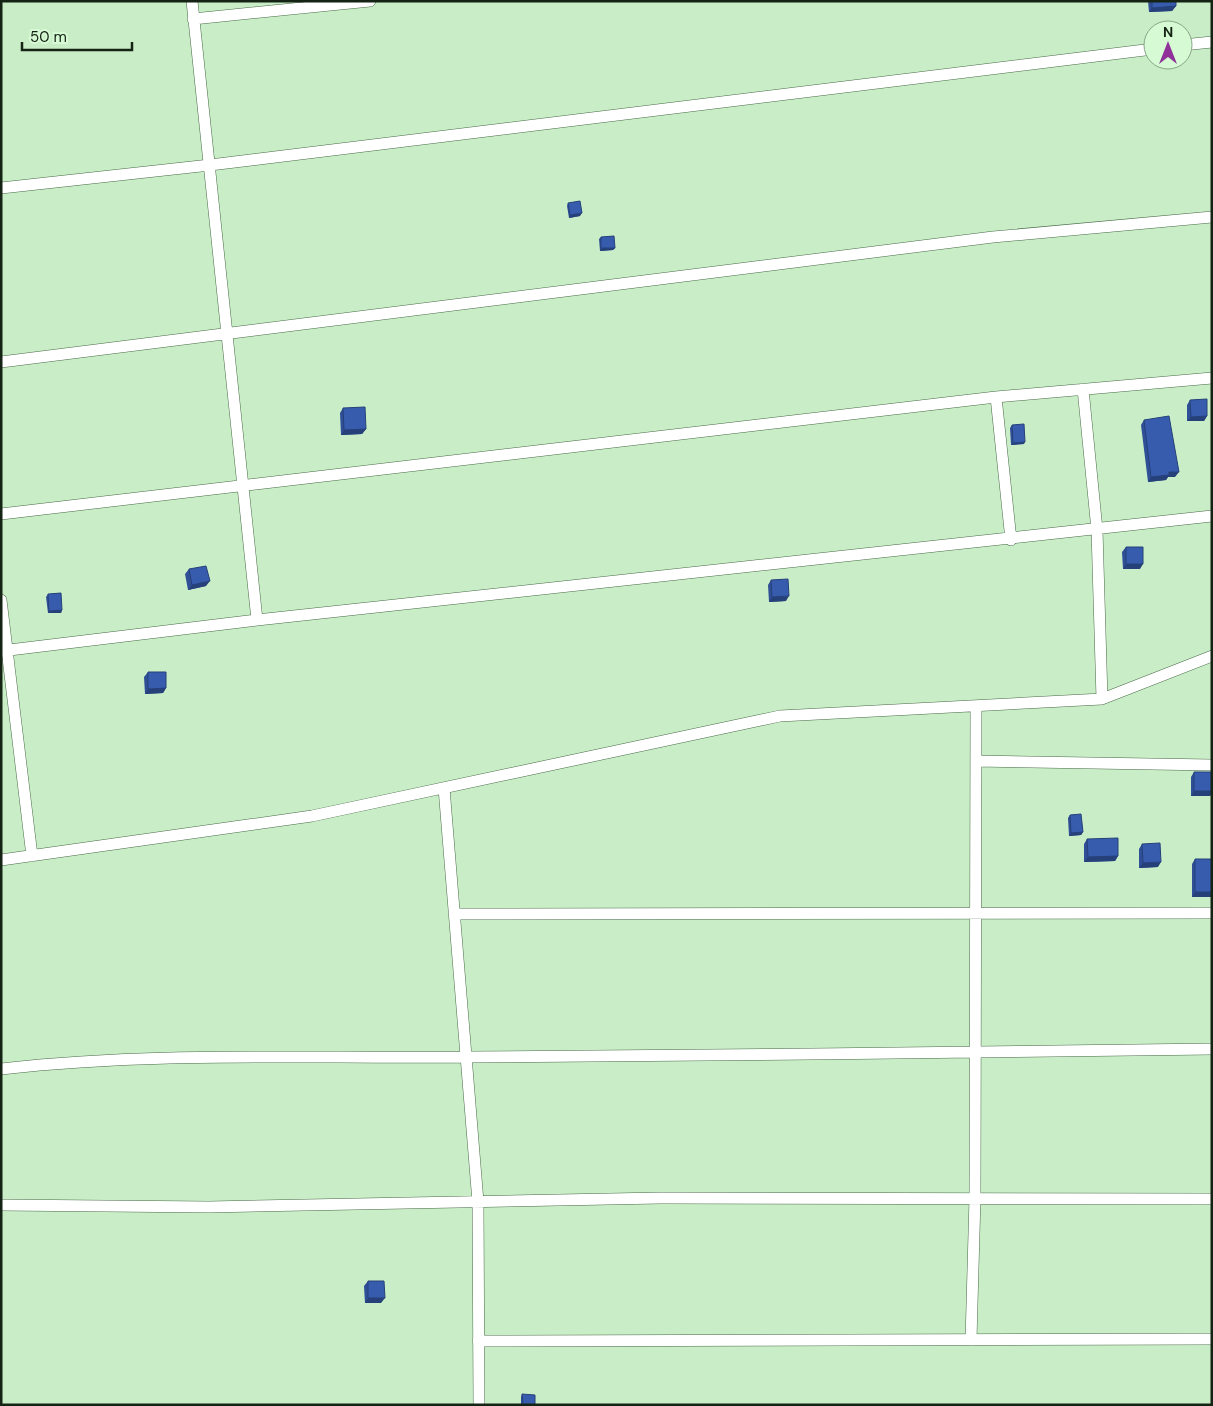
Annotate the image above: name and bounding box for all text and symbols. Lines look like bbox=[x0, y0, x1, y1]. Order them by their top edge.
scale bar bbox=[22, 20, 132, 52]
north arrow bbox=[1143, 20, 1193, 70]
text: N bbox=[1163, 23, 1173, 41]
text: 50 m bbox=[30, 27, 67, 47]

